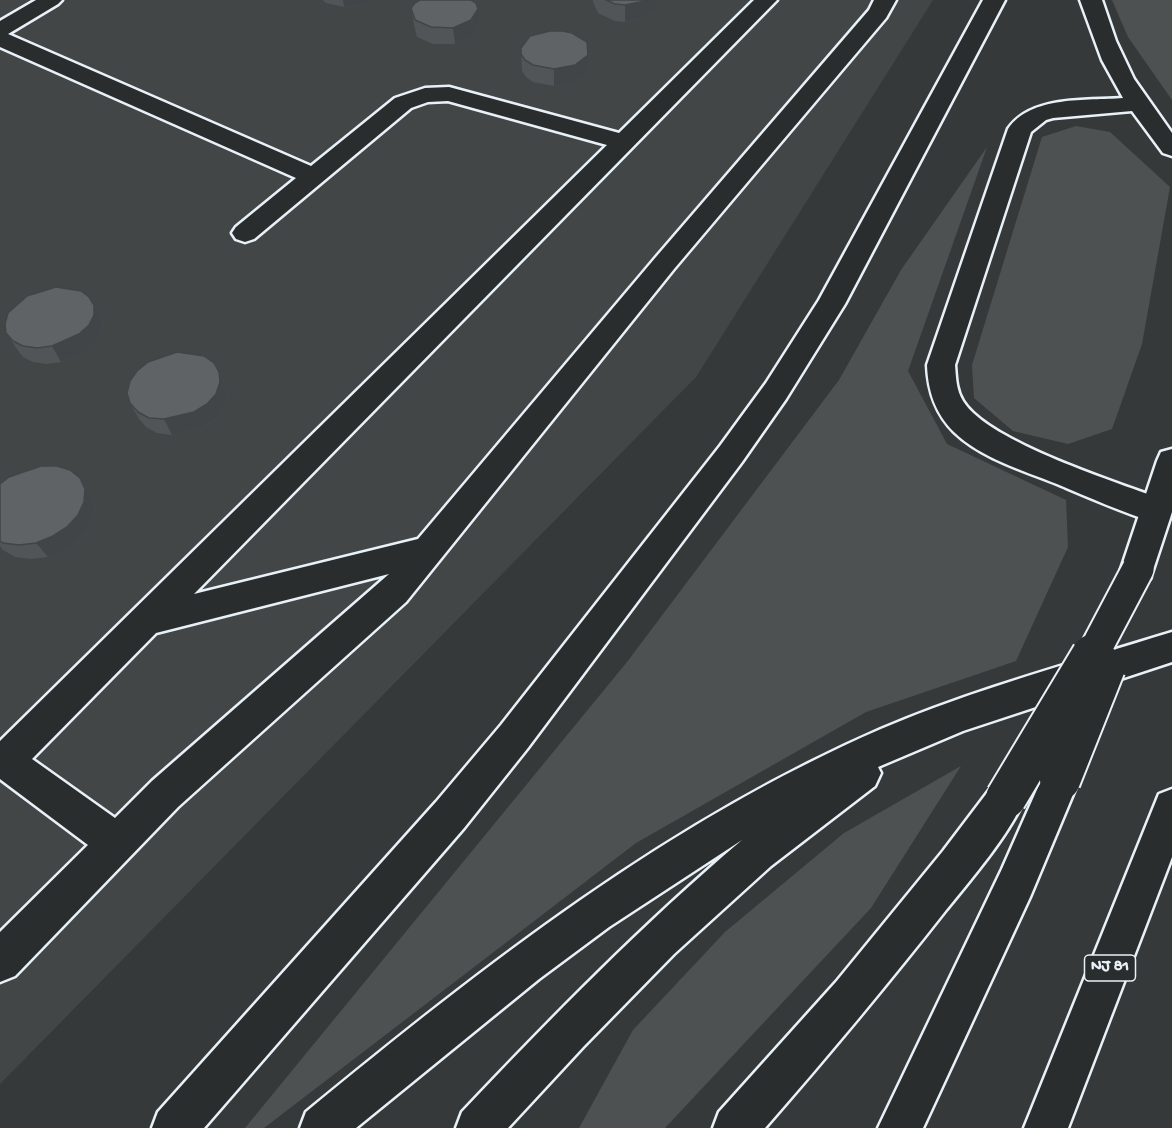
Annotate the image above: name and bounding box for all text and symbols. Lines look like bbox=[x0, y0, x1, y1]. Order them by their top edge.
road number: NJ 81 bbox=[1084, 955, 1136, 981]

